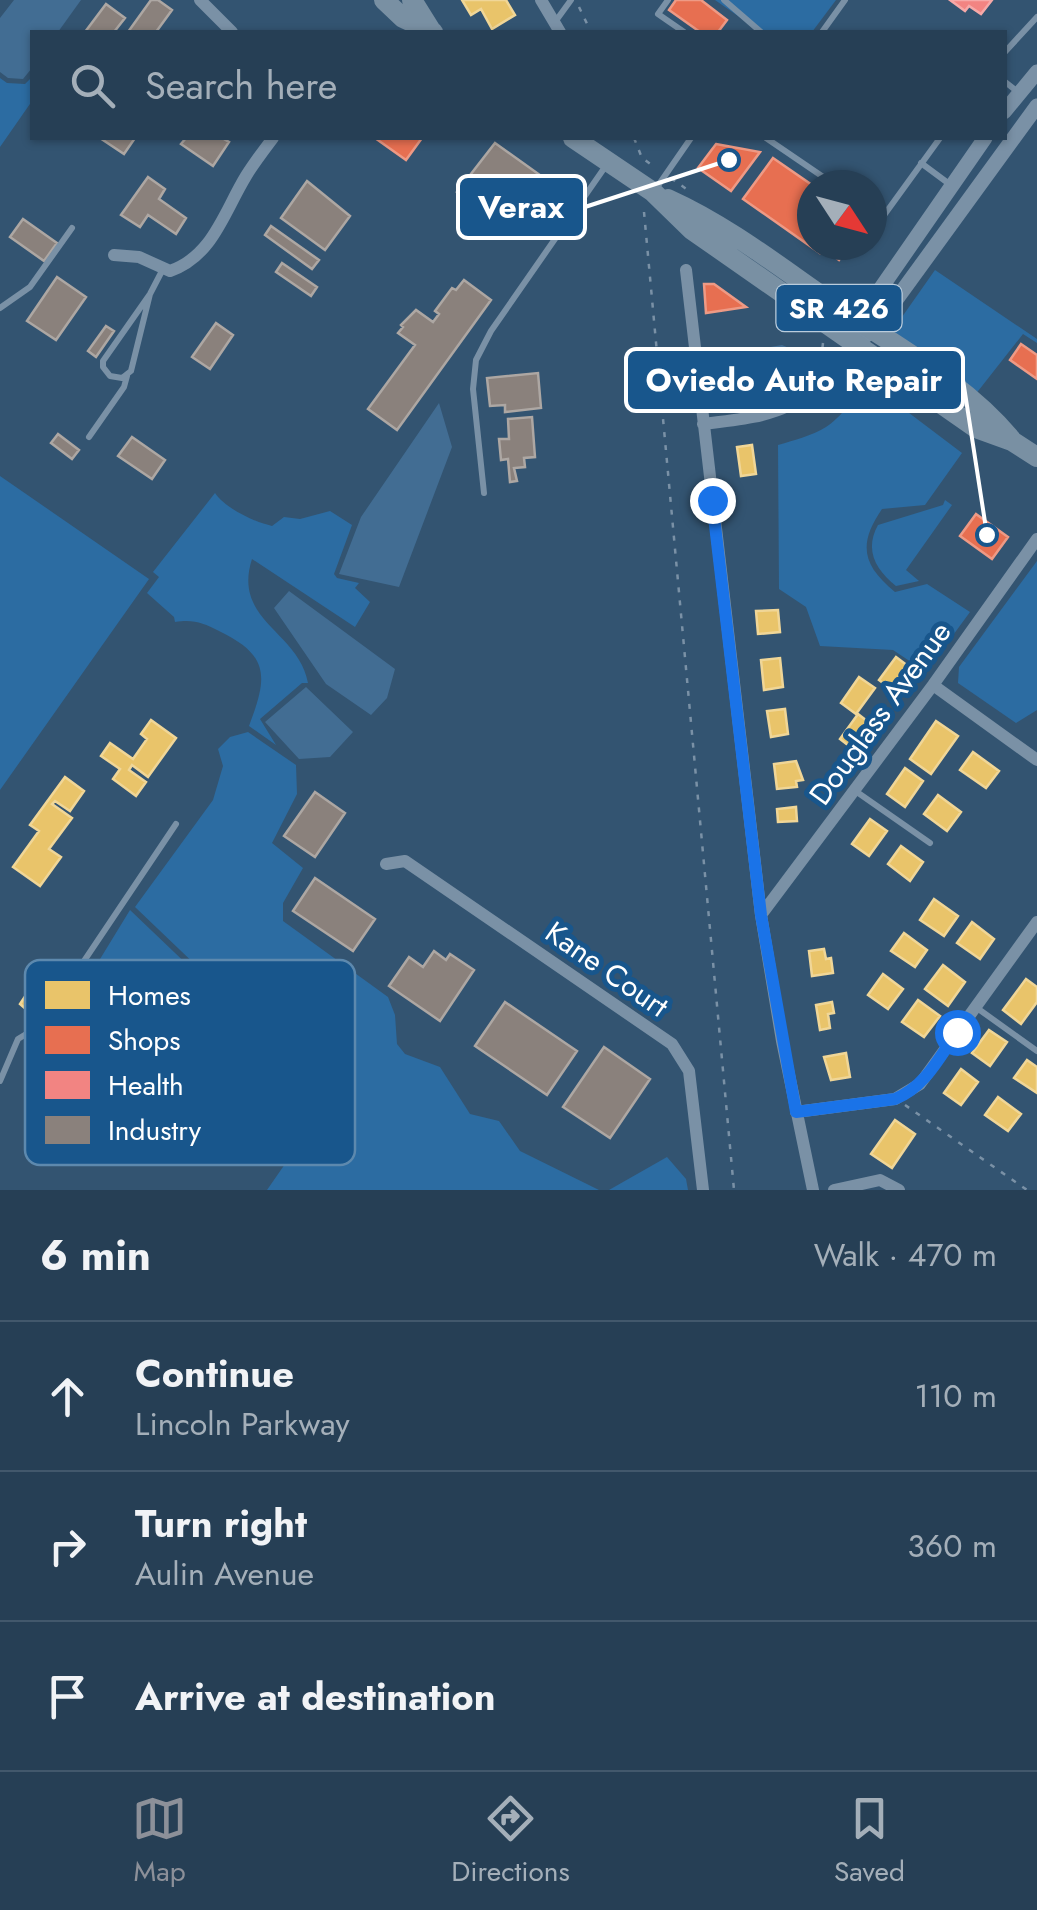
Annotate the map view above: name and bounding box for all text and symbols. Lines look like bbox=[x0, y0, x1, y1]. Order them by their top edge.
search box bbox=[30, 30, 1007, 140]
icon: search bbox=[65, 58, 120, 113]
text: Search here bbox=[145, 58, 337, 113]
north arrow bbox=[797, 170, 887, 260]
callout: Verax bbox=[458, 176, 585, 238]
text: Verax bbox=[477, 184, 565, 230]
road number: SR 426 bbox=[776, 285, 902, 331]
callout: Oviedo Auto Repair bbox=[626, 349, 963, 411]
text: Oviedo Auto Repair bbox=[646, 357, 942, 403]
route end bbox=[690, 478, 736, 524]
street label: Douglass Avenue bbox=[799, 612, 961, 814]
street label: Kane Court bbox=[537, 911, 678, 1028]
legend bbox=[25, 960, 355, 1165]
text: Homes bbox=[108, 975, 191, 1016]
route start bbox=[935, 1010, 981, 1056]
text: Shops bbox=[108, 1020, 181, 1061]
text: Health bbox=[108, 1065, 184, 1106]
text: Industry bbox=[108, 1110, 202, 1151]
text: 6 min bbox=[40, 1225, 151, 1286]
text: Walk · 470 m bbox=[814, 1232, 997, 1278]
text: Continue bbox=[135, 1346, 294, 1401]
icon: ahead bbox=[40, 1369, 95, 1424]
text: 110 m bbox=[914, 1373, 997, 1419]
text: Lincoln Parkway bbox=[135, 1401, 350, 1447]
text: Turn right bbox=[135, 1496, 307, 1551]
icon: right bbox=[40, 1519, 95, 1574]
text: 360 m bbox=[907, 1523, 997, 1569]
text: Aulin Avenue bbox=[135, 1551, 314, 1597]
icon: arrive bbox=[40, 1669, 95, 1724]
text: Arrive at destination bbox=[135, 1669, 496, 1724]
tab: Map bbox=[132, 1791, 187, 1892]
tab: Directions bbox=[451, 1791, 570, 1892]
tab: Saved bbox=[834, 1791, 905, 1892]

